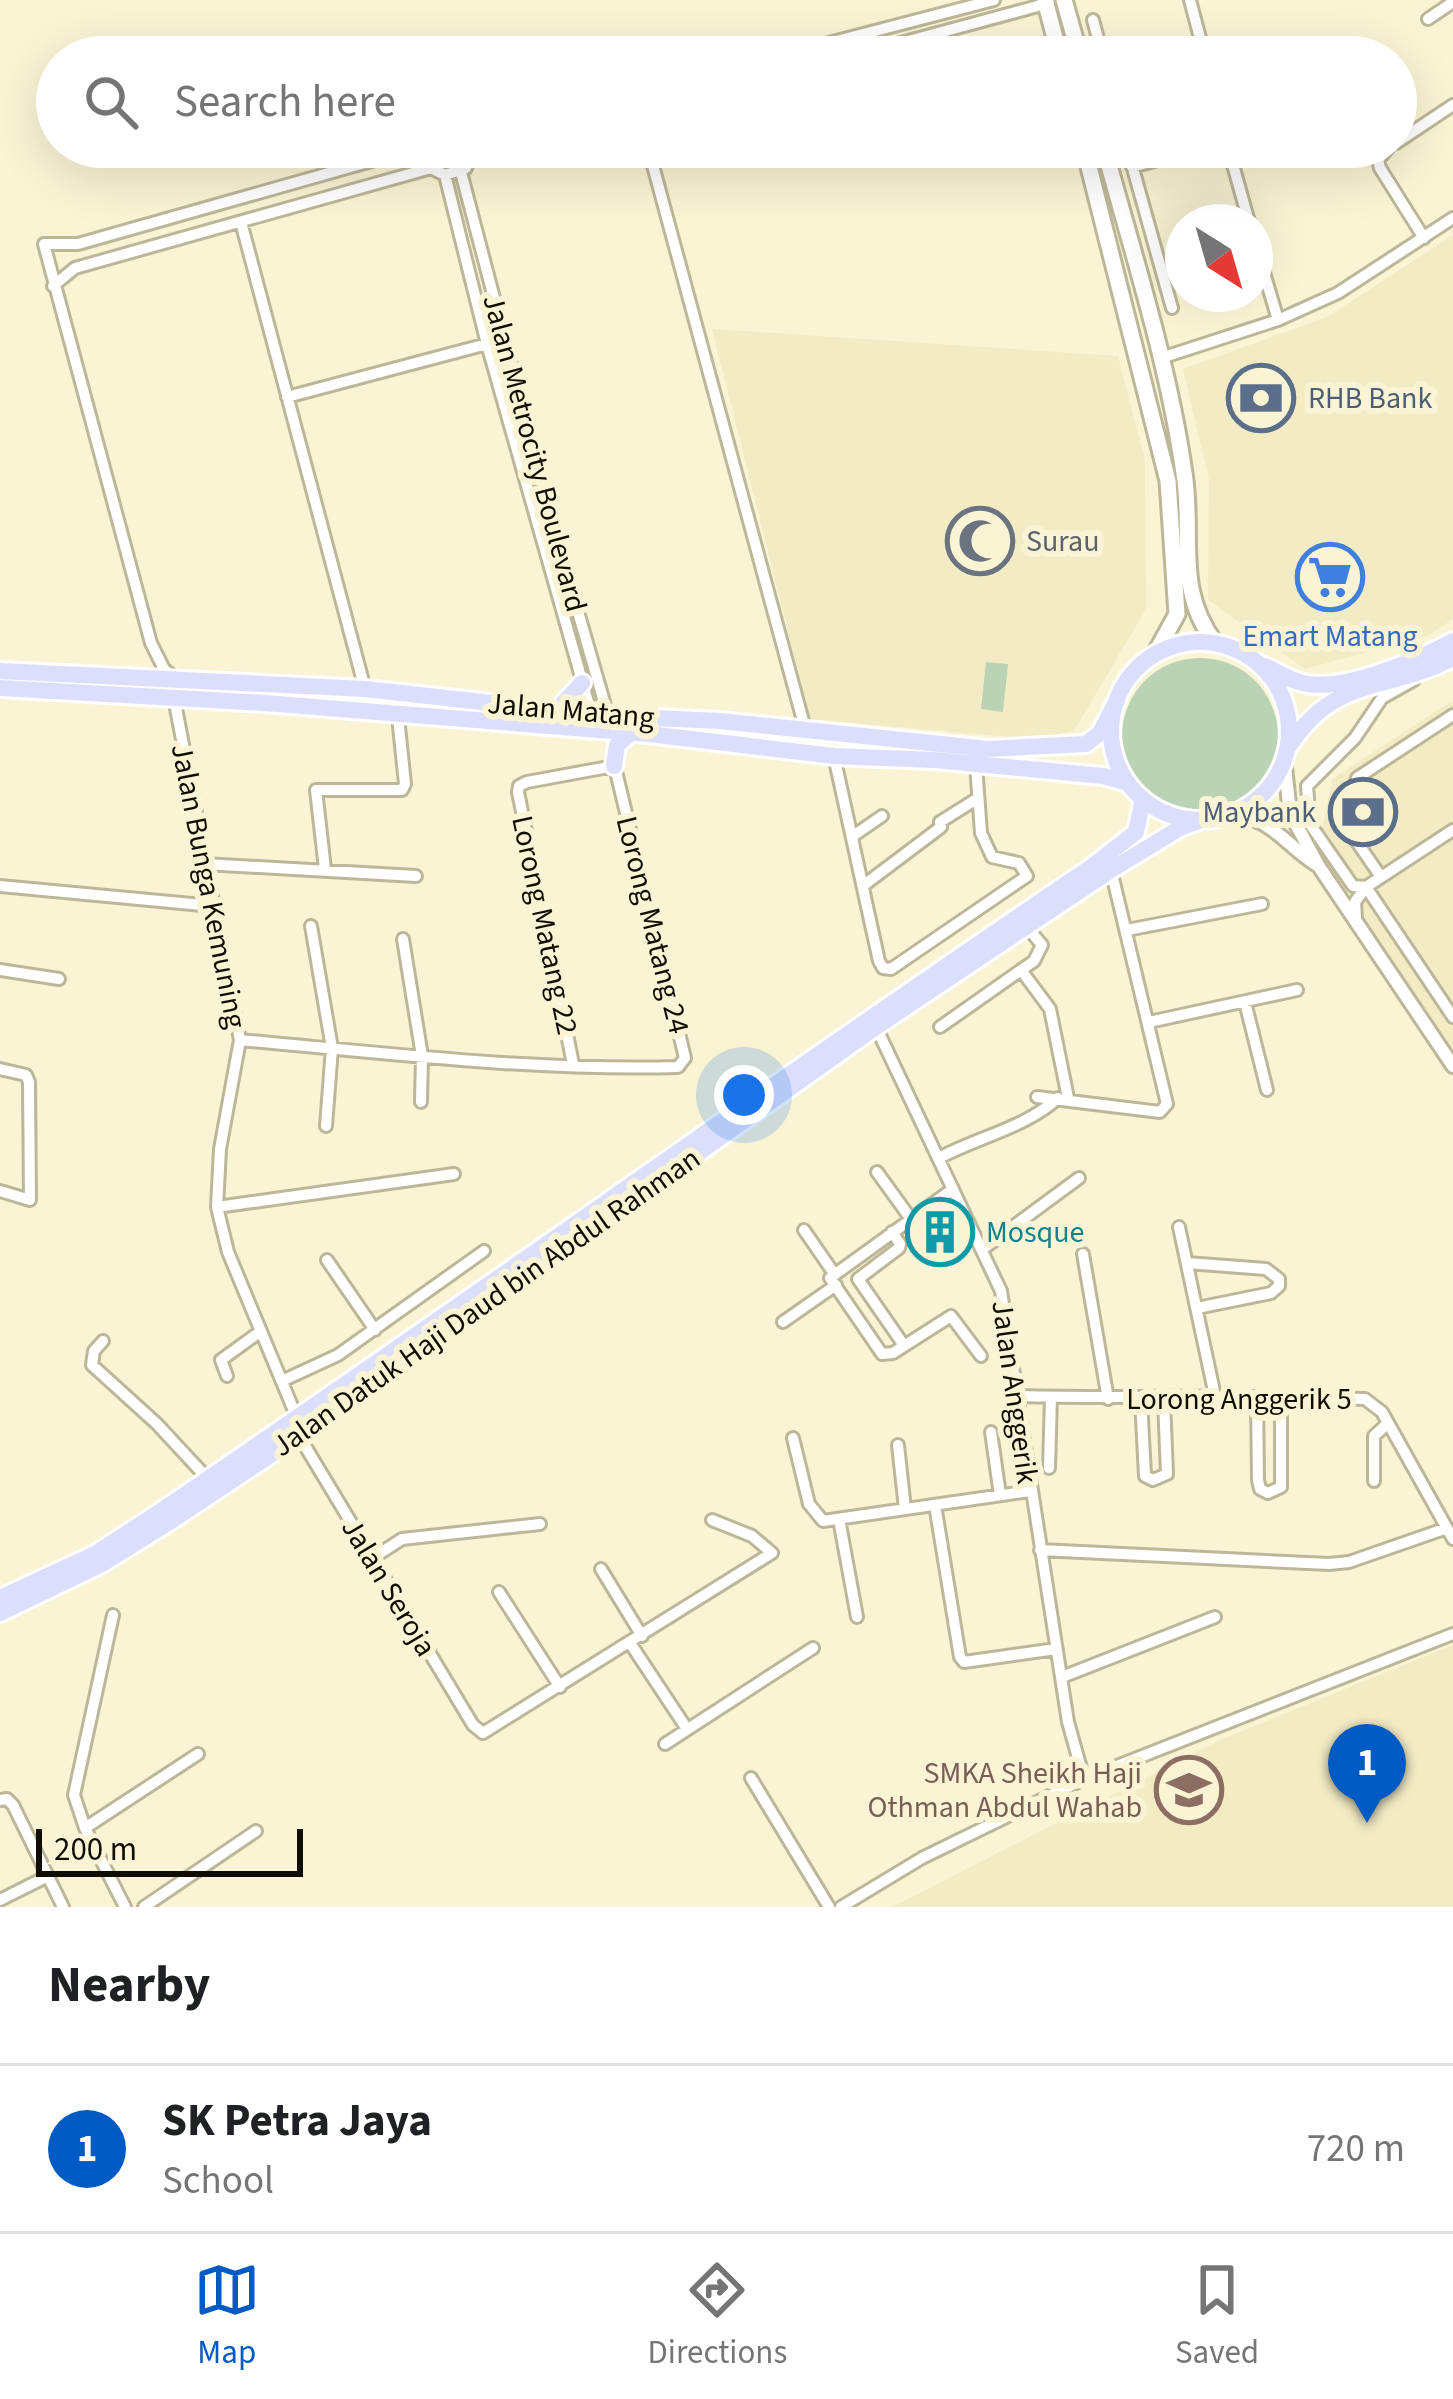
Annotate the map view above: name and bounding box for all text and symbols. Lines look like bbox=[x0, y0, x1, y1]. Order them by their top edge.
search box bbox=[36, 36, 1417, 168]
icon: search bbox=[78, 69, 144, 135]
text: Search here bbox=[174, 70, 396, 134]
north arrow bbox=[1165, 204, 1273, 312]
street label: Jalan Metrocity Boulevard bbox=[471, 290, 598, 617]
bank icon: RHB Bank bbox=[1226, 363, 1296, 433]
place label: RHB Bank bbox=[1308, 377, 1432, 420]
mosque icon: Surau bbox=[945, 506, 1015, 576]
place label: Surau bbox=[1026, 520, 1099, 563]
supermarket icon: Emart Matang bbox=[1295, 542, 1365, 612]
place label: Emart Matang bbox=[1242, 615, 1418, 658]
street label: Jalan Matang bbox=[486, 682, 656, 739]
street label: Jalan Bunga Kemuning bbox=[160, 740, 257, 1032]
bank icon: Maybank bbox=[1328, 777, 1398, 847]
place label: Maybank bbox=[1203, 791, 1316, 834]
street label: Lorong Matang 22 bbox=[500, 812, 589, 1039]
street label: Lorong Matang 24 bbox=[605, 812, 700, 1039]
your location bbox=[714, 1065, 774, 1125]
street label: Jalan Datuk Haji Daud bin Abdul Rahman bbox=[263, 1137, 709, 1467]
building icon: Mosque bbox=[905, 1197, 975, 1267]
place label: Mosque bbox=[986, 1211, 1084, 1254]
street label: Jalan Anggerik bbox=[980, 1298, 1049, 1487]
street label: Lorong Anggerik 5 bbox=[1126, 1378, 1352, 1421]
street label: Jalan Seroja bbox=[330, 1510, 447, 1665]
pin: 1 bbox=[1328, 1724, 1406, 1823]
place label: SMKA Sheikh Haji Othman Abdul Wahab bbox=[867, 1752, 1142, 1829]
school or university icon: SMKA Sheikh Haji Othman Abdul Wahab bbox=[1154, 1755, 1224, 1825]
scale bar bbox=[36, 1823, 303, 1876]
text: 200 m bbox=[54, 1826, 137, 1873]
text: Nearby bbox=[48, 1949, 210, 2021]
text: SK Petra Jaya bbox=[162, 2089, 432, 2153]
text: 1 bbox=[77, 2121, 97, 2177]
text: 720 m bbox=[1307, 2121, 1405, 2177]
text: School bbox=[162, 2153, 274, 2209]
tab: Map bbox=[194, 2257, 260, 2376]
tab: Directions bbox=[648, 2257, 787, 2376]
tab: Saved bbox=[1175, 2257, 1259, 2376]

